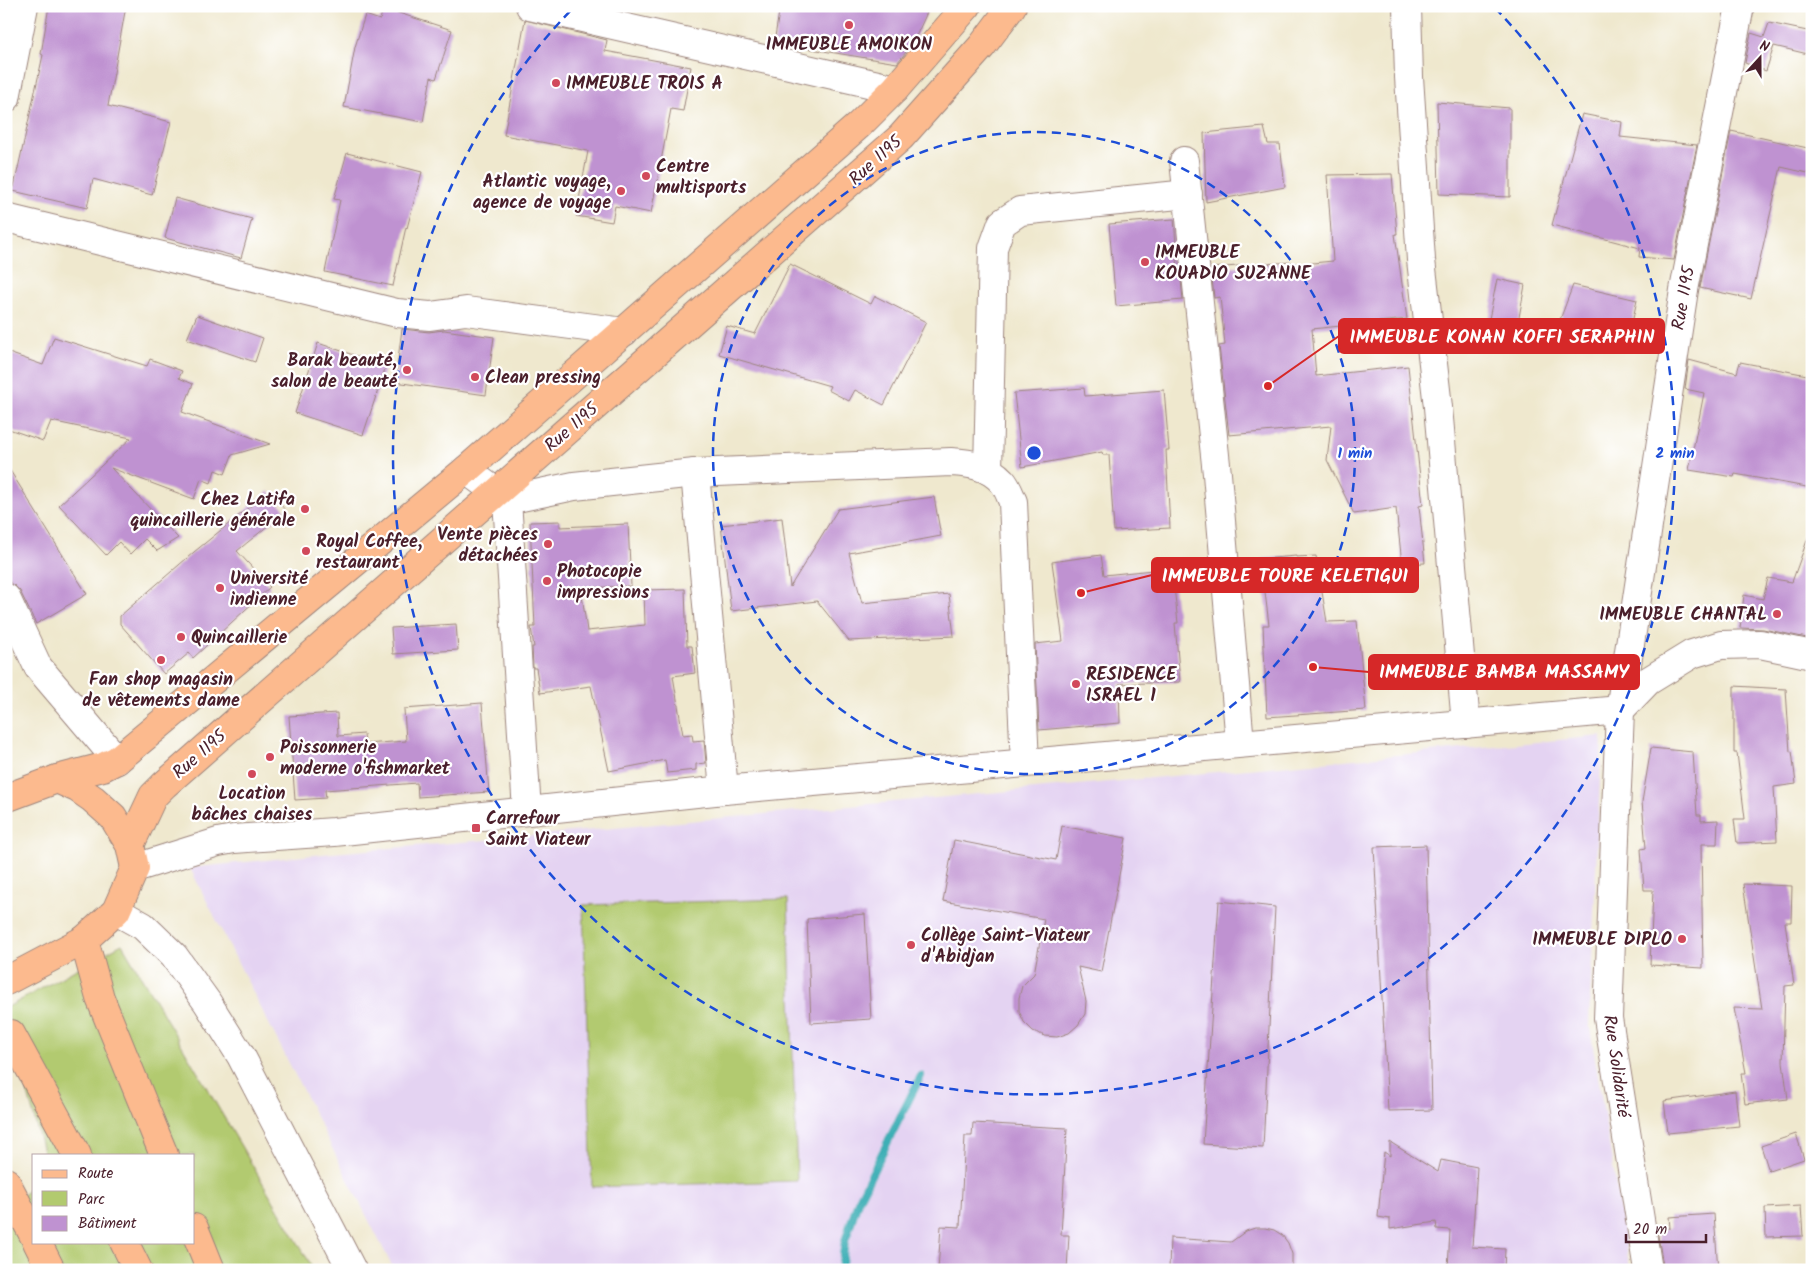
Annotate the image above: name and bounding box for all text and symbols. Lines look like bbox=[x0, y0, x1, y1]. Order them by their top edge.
marker: IMMEUBLE AMOIKON bbox=[843, 19, 855, 31]
place label: IMMEUBLE AMOIKON bbox=[766, 31, 933, 60]
north arrow bbox=[1736, 32, 1786, 82]
text: N bbox=[1756, 35, 1773, 59]
place label: IMMEUBLE TROIS A bbox=[566, 70, 723, 99]
marker: IMMEUBLE TROIS A bbox=[550, 77, 562, 89]
street label: Rue I195 bbox=[842, 128, 911, 193]
place label: Centre multisports bbox=[656, 153, 747, 203]
place label: Atlantic voyage, agence de voyage bbox=[473, 168, 611, 218]
marker: Centre multisports bbox=[640, 170, 652, 182]
marker: Atlantic voyage, agence de voyage bbox=[615, 185, 627, 197]
place label: IMMEUBLE KOUADIO SUZANNE bbox=[1155, 239, 1312, 289]
marker: IMMEUBLE KOUADIO SUZANNE bbox=[1139, 256, 1151, 268]
street label: Rue I195 bbox=[1665, 263, 1705, 332]
callout: IMMEUBLE KONAN KOFFI SERAPHIN bbox=[1339, 319, 1664, 353]
text: IMMEUBLE KONAN KOFFI SERAPHIN bbox=[1350, 323, 1654, 353]
place label: Barak beauté, salon de beauté bbox=[271, 347, 398, 397]
marker: Barak beauté, salon de beauté bbox=[401, 364, 413, 376]
place label: Clean pressing bbox=[485, 364, 601, 393]
marker: Clean pressing bbox=[469, 371, 481, 383]
street label: Rue I195 bbox=[538, 395, 607, 460]
text: 1 min bbox=[1338, 442, 1372, 466]
text: 2 min bbox=[1655, 442, 1695, 466]
centre of rings bbox=[1025, 444, 1043, 462]
place label: Chez Latifa quincaillerie générale bbox=[130, 486, 295, 536]
marker: Chez Latifa quincaillerie générale bbox=[299, 503, 311, 515]
place label: Vente pièces détachées bbox=[437, 521, 539, 571]
place label: Royal Coffee, restaurant bbox=[316, 528, 423, 578]
marker: Vente pièces détachées bbox=[542, 538, 554, 550]
marker: Royal Coffee, restaurant bbox=[300, 545, 312, 557]
place label: Photocopie impressions bbox=[557, 558, 650, 608]
callout: IMMEUBLE TOURE KELETIGUI bbox=[1152, 558, 1418, 592]
text: IMMEUBLE TOURE KELETIGUI bbox=[1162, 562, 1408, 592]
place label: Université indienne bbox=[230, 565, 308, 615]
marker: Photocopie impressions bbox=[541, 575, 553, 587]
marker: Université indienne bbox=[214, 582, 226, 594]
place label: IMMEUBLE CHANTAL bbox=[1599, 601, 1767, 630]
marker: IMMEUBLE CHANTAL bbox=[1771, 608, 1783, 620]
place label: Quincaillerie bbox=[191, 624, 287, 653]
marker: Quincaillerie bbox=[175, 631, 187, 643]
marker: Fan shop magasin de vêtements dame bbox=[155, 654, 167, 666]
callout: IMMEUBLE BAMBA MASSAMY bbox=[1369, 655, 1639, 689]
text: IMMEUBLE BAMBA MASSAMY bbox=[1379, 658, 1630, 688]
place label: RESIDENCE ISRAEL 1 bbox=[1086, 661, 1178, 711]
place label: Fan shop magasin de vêtements dame bbox=[82, 666, 240, 716]
marker: RESIDENCE ISRAEL 1 bbox=[1070, 678, 1082, 690]
street label: Rue I195 bbox=[166, 722, 235, 787]
place label: Poissonnerie moderne o'fishmarket bbox=[280, 734, 451, 784]
marker: Poissonnerie moderne o'fishmarket bbox=[264, 751, 276, 763]
marker: Location bâches chaises bbox=[246, 768, 258, 780]
place label: Location bâches chaises bbox=[192, 780, 313, 830]
place label: Carrefour Saint Viateur bbox=[486, 805, 592, 855]
marker: Carrefour Saint Viateur bbox=[470, 822, 482, 834]
place label: Collège Saint-Viateur d'Abidjan bbox=[921, 922, 1091, 972]
place label: IMMEUBLE DIPLO bbox=[1532, 926, 1672, 955]
marker: IMMEUBLE DIPLO bbox=[1676, 933, 1688, 945]
marker: Collège Saint-Viateur d'Abidjan bbox=[905, 939, 917, 951]
street label: Rue Solidarité bbox=[1594, 1013, 1637, 1121]
legend bbox=[32, 1154, 195, 1244]
text: Route bbox=[78, 1162, 114, 1186]
text: Parc bbox=[78, 1188, 105, 1212]
scale bar bbox=[1626, 1211, 1706, 1243]
text: Bâtiment bbox=[78, 1212, 137, 1236]
text: 20 m bbox=[1633, 1218, 1667, 1242]

